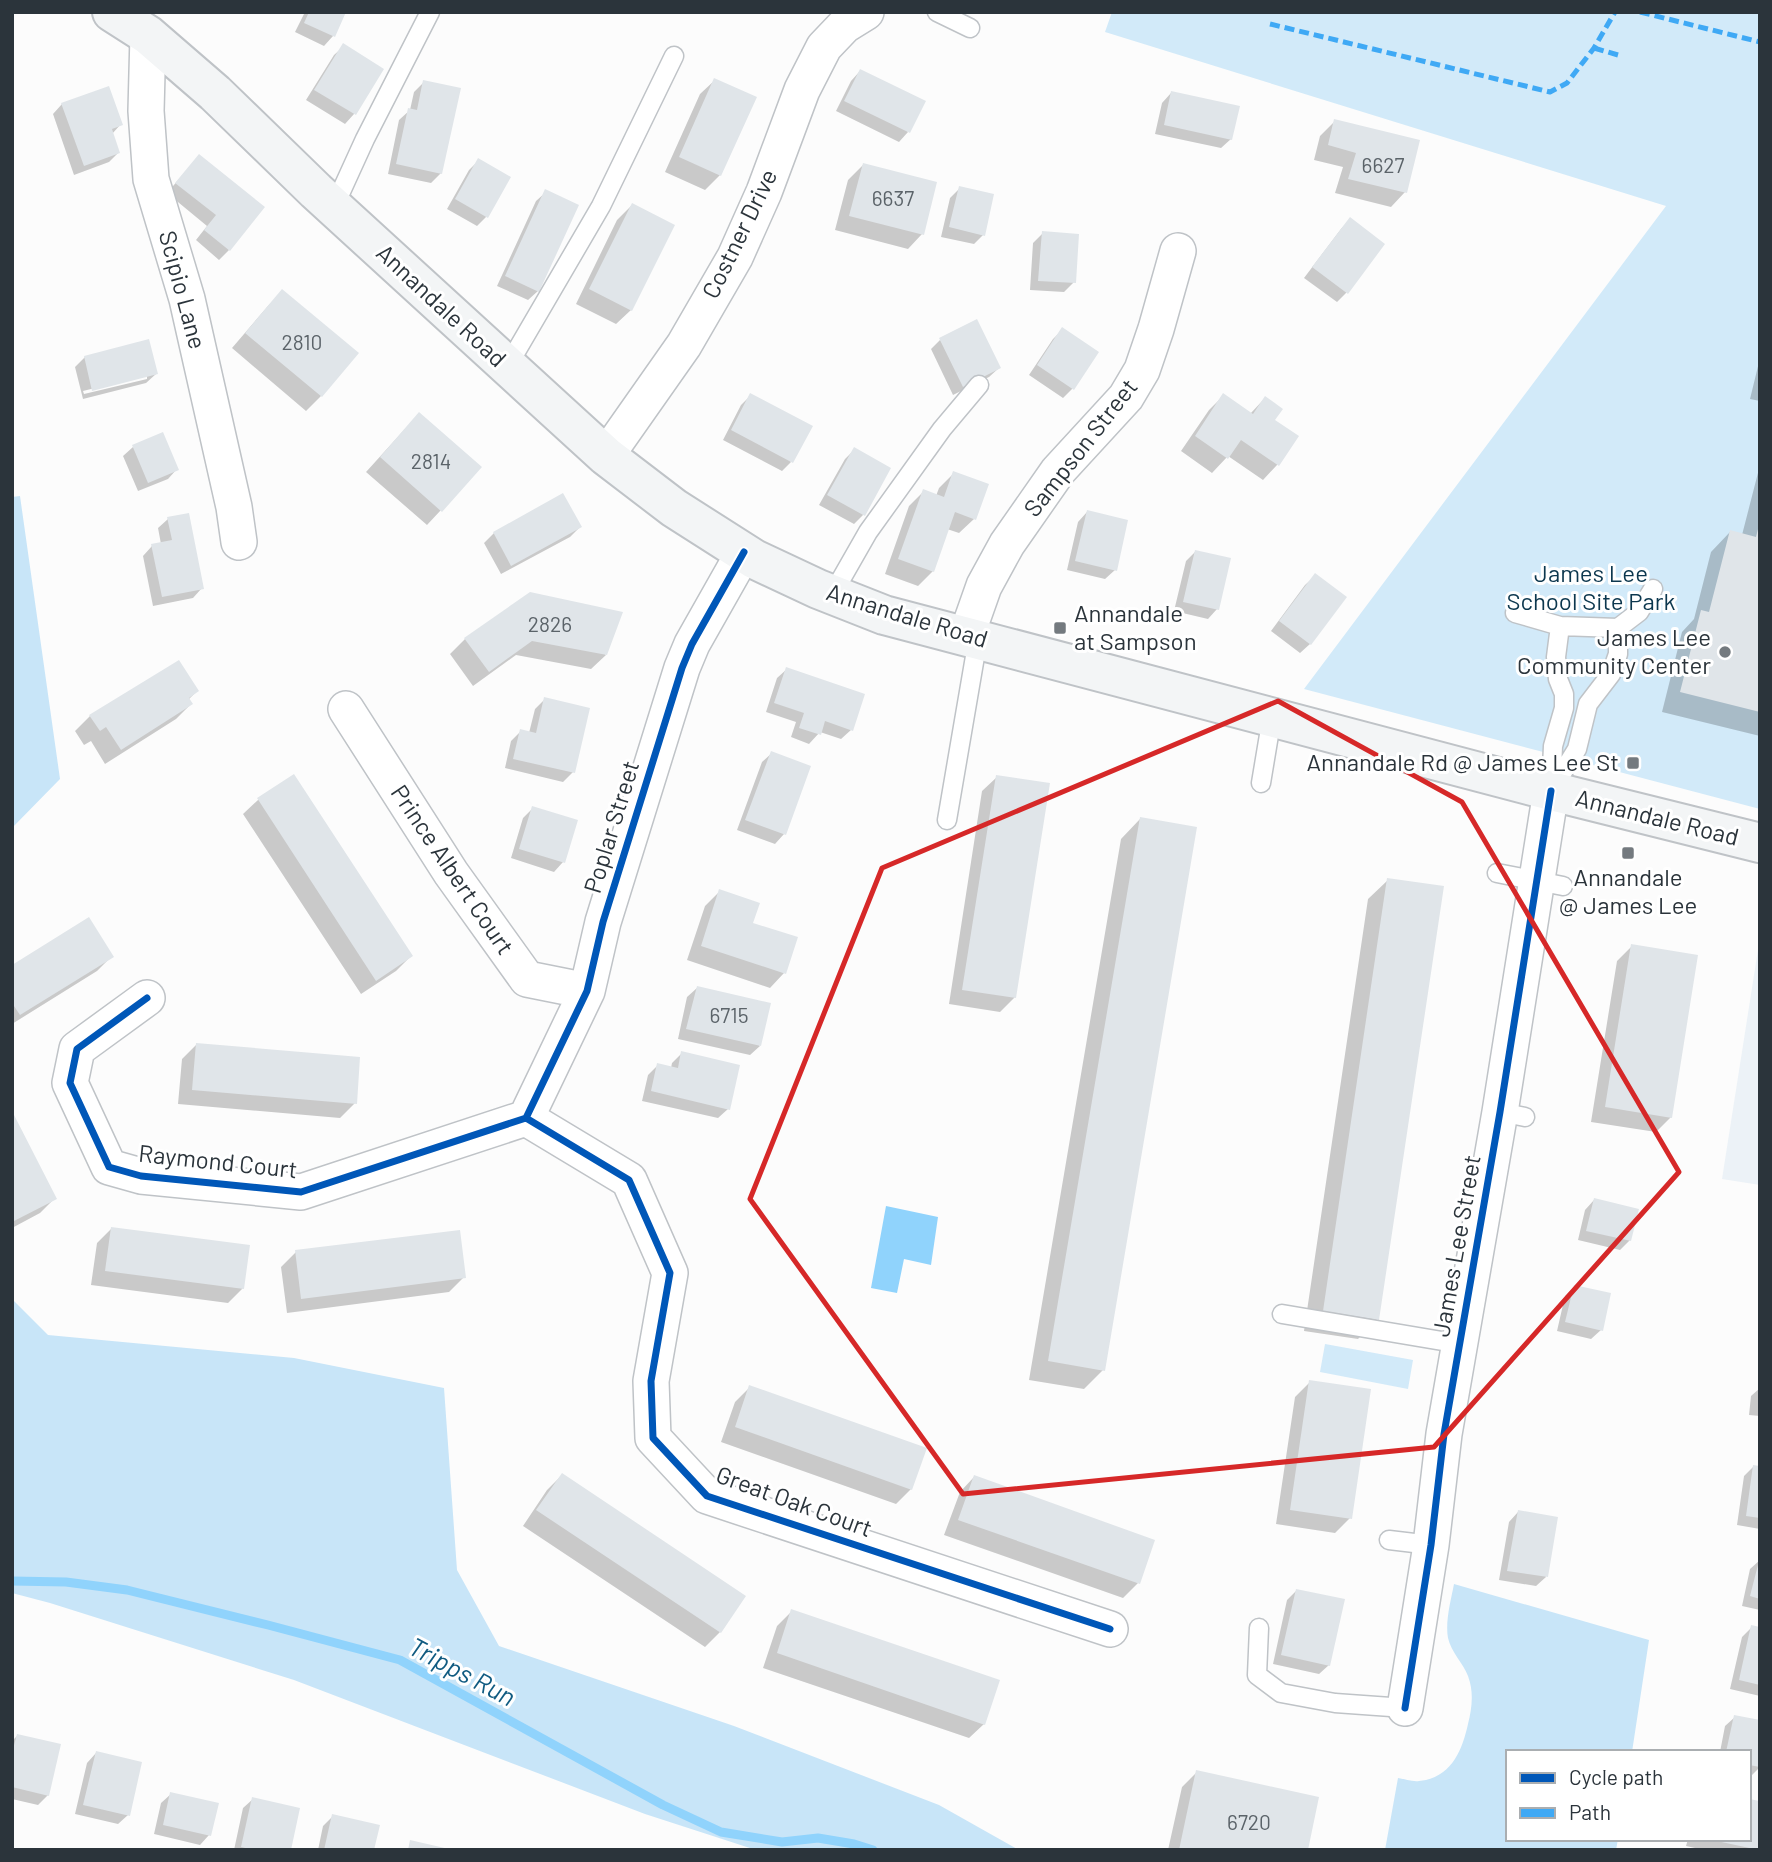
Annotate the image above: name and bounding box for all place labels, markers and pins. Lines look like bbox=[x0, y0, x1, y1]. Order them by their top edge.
place label: Annandale at Sampson bbox=[1074, 598, 1197, 655]
marker: Annandale at Sampson bbox=[1052, 620, 1068, 636]
place label: James Lee Community Center bbox=[1517, 622, 1711, 679]
marker: James Lee Community Center bbox=[1717, 644, 1733, 660]
place label: Annandale Rd @ James Lee St bbox=[1306, 747, 1619, 776]
marker: Annandale Rd @ James Lee St bbox=[1625, 755, 1641, 771]
marker: Annandale @ James Lee bbox=[1620, 845, 1636, 861]
place label: Annandale @ James Lee bbox=[1559, 862, 1697, 919]

